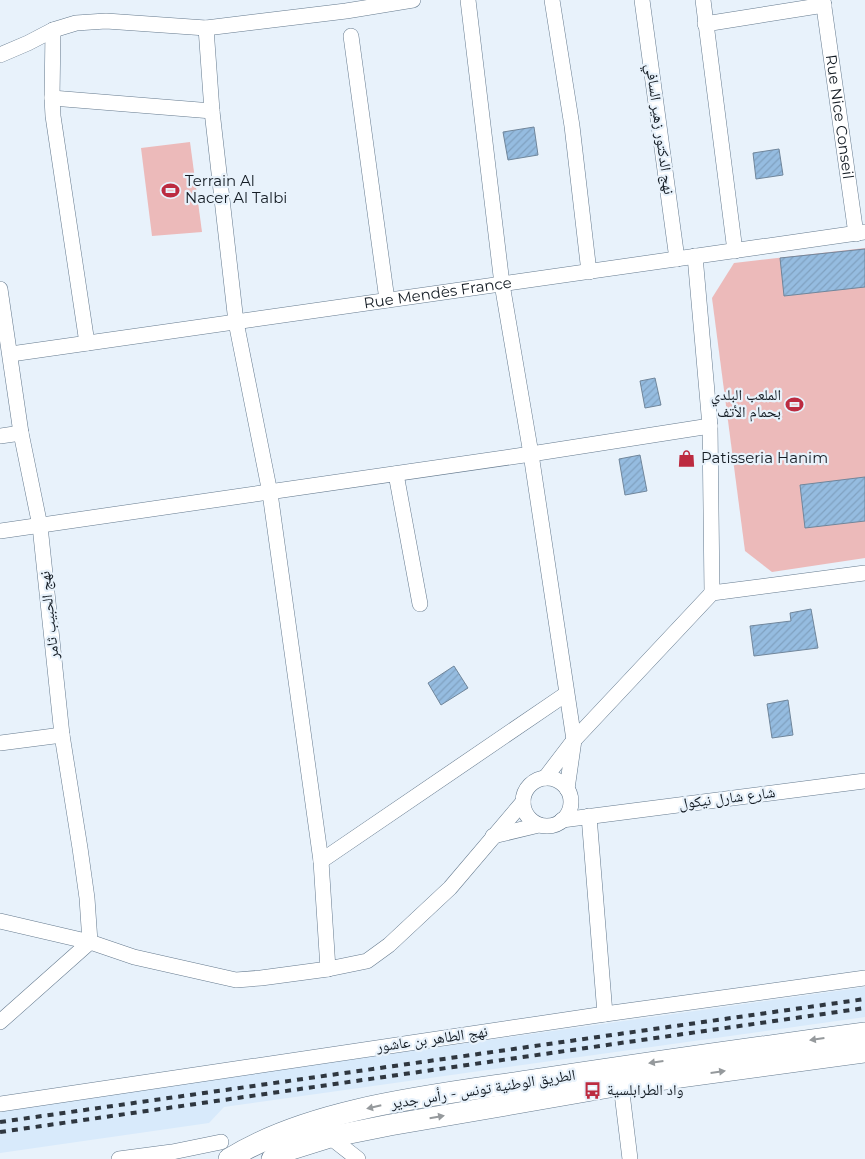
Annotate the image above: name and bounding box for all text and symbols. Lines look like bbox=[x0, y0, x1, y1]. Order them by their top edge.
street label: Rue Nice Conseil bbox=[822, 53, 858, 180]
street label: نهج الدكتور زهير السافي bbox=[639, 62, 679, 196]
place label: Terrain Al Nacer Al Talbi bbox=[185, 171, 287, 207]
sports icon: Terrain Al Nacer Al Talbi bbox=[161, 180, 181, 200]
street label: Rue Mendès France bbox=[362, 273, 513, 313]
place label: الملعب البلدي بحمام الأتف bbox=[711, 385, 781, 422]
sports icon: الملعب البلدي بحمام الأتف bbox=[785, 394, 805, 414]
shop icon: Patisseria Hanim bbox=[677, 448, 697, 468]
place label: Patisseria Hanim bbox=[701, 448, 828, 467]
street label: نهج الحبيب ثامر bbox=[34, 570, 64, 661]
street label: شارع شارل نيكول bbox=[678, 782, 777, 814]
street label: نهج الطاهر بن عاشور bbox=[374, 1021, 489, 1057]
one-way arrow bbox=[808, 1036, 824, 1044]
one-way arrow bbox=[647, 1058, 663, 1066]
street label: الطريق الوطنية تونس - رأس جدير bbox=[388, 1065, 577, 1114]
one-way arrow bbox=[710, 1067, 726, 1075]
bus stop icon: واد الطرابلسية bbox=[583, 1080, 603, 1100]
place label: واد الطرابلسية bbox=[607, 1080, 683, 1099]
one-way arrow bbox=[367, 1103, 382, 1111]
one-way arrow bbox=[429, 1113, 445, 1121]

